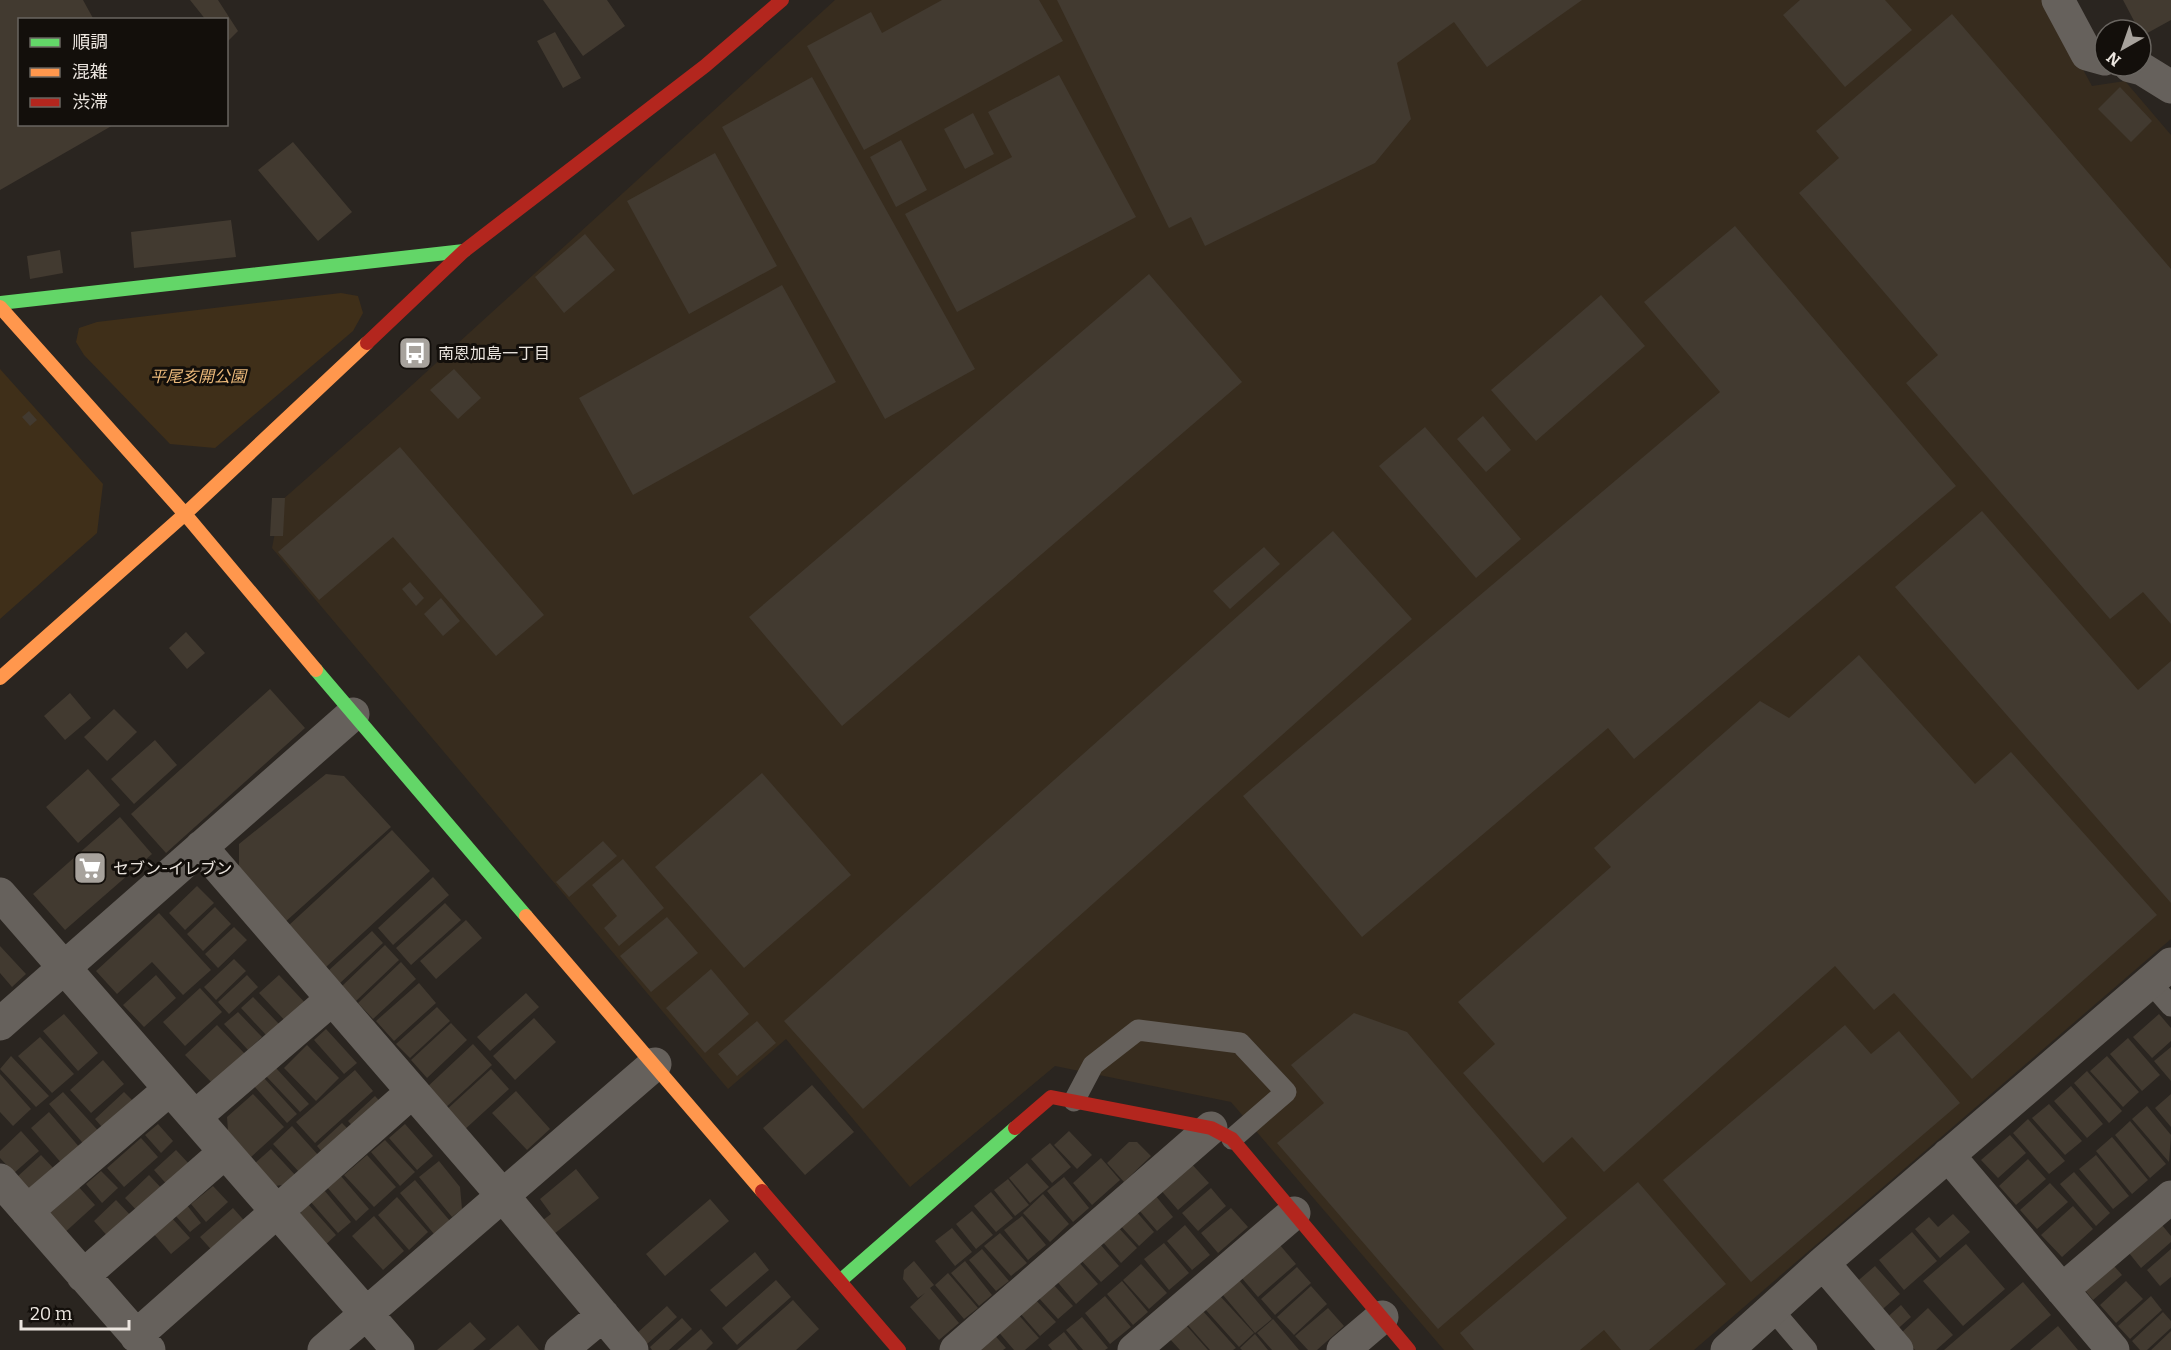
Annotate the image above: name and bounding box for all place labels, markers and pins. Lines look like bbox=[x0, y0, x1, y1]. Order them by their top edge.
bus stop icon: 南恩加島一丁目 bbox=[397, 335, 433, 371]
place label: 南恩加島一丁目 bbox=[438, 344, 550, 363]
supermarket icon: セブン-イレブン bbox=[72, 850, 108, 886]
place label: セブン-イレブン bbox=[113, 859, 232, 878]

